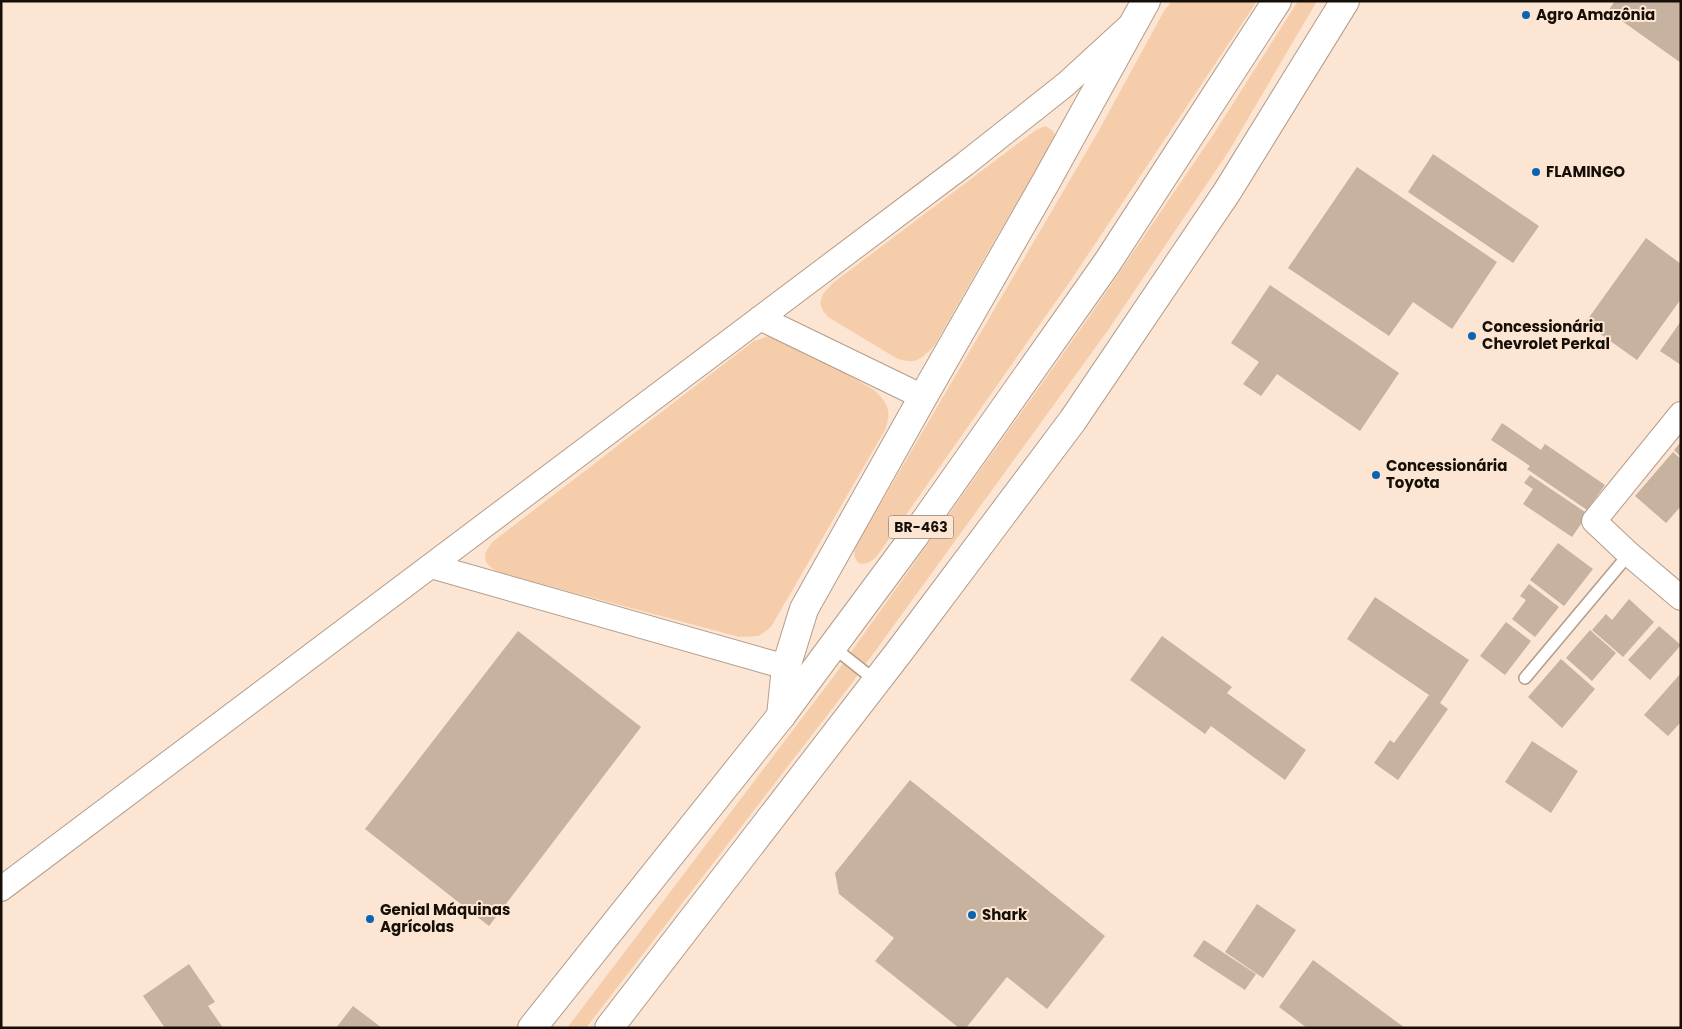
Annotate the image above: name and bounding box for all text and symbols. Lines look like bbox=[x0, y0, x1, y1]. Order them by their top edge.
place label: Agro Amazônia bbox=[1536, 4, 1655, 25]
marker: Agro Amazônia bbox=[1520, 9, 1532, 21]
place label: FLAMINGO bbox=[1546, 161, 1625, 182]
marker: FLAMINGO bbox=[1530, 166, 1542, 178]
place label: Concessionária Chevrolet Perkal bbox=[1482, 316, 1610, 354]
marker: Concessionária Chevrolet Perkal bbox=[1466, 330, 1478, 342]
place label: Concessionária Toyota bbox=[1386, 455, 1507, 493]
marker: Concessionária Toyota bbox=[1370, 469, 1382, 481]
road number: BR-463 bbox=[888, 516, 954, 538]
place label: Genial Máquinas Agrícolas bbox=[380, 899, 510, 937]
place label: Shark bbox=[982, 904, 1028, 925]
marker: Shark bbox=[966, 909, 978, 921]
marker: Genial Máquinas Agrícolas bbox=[364, 913, 376, 925]

